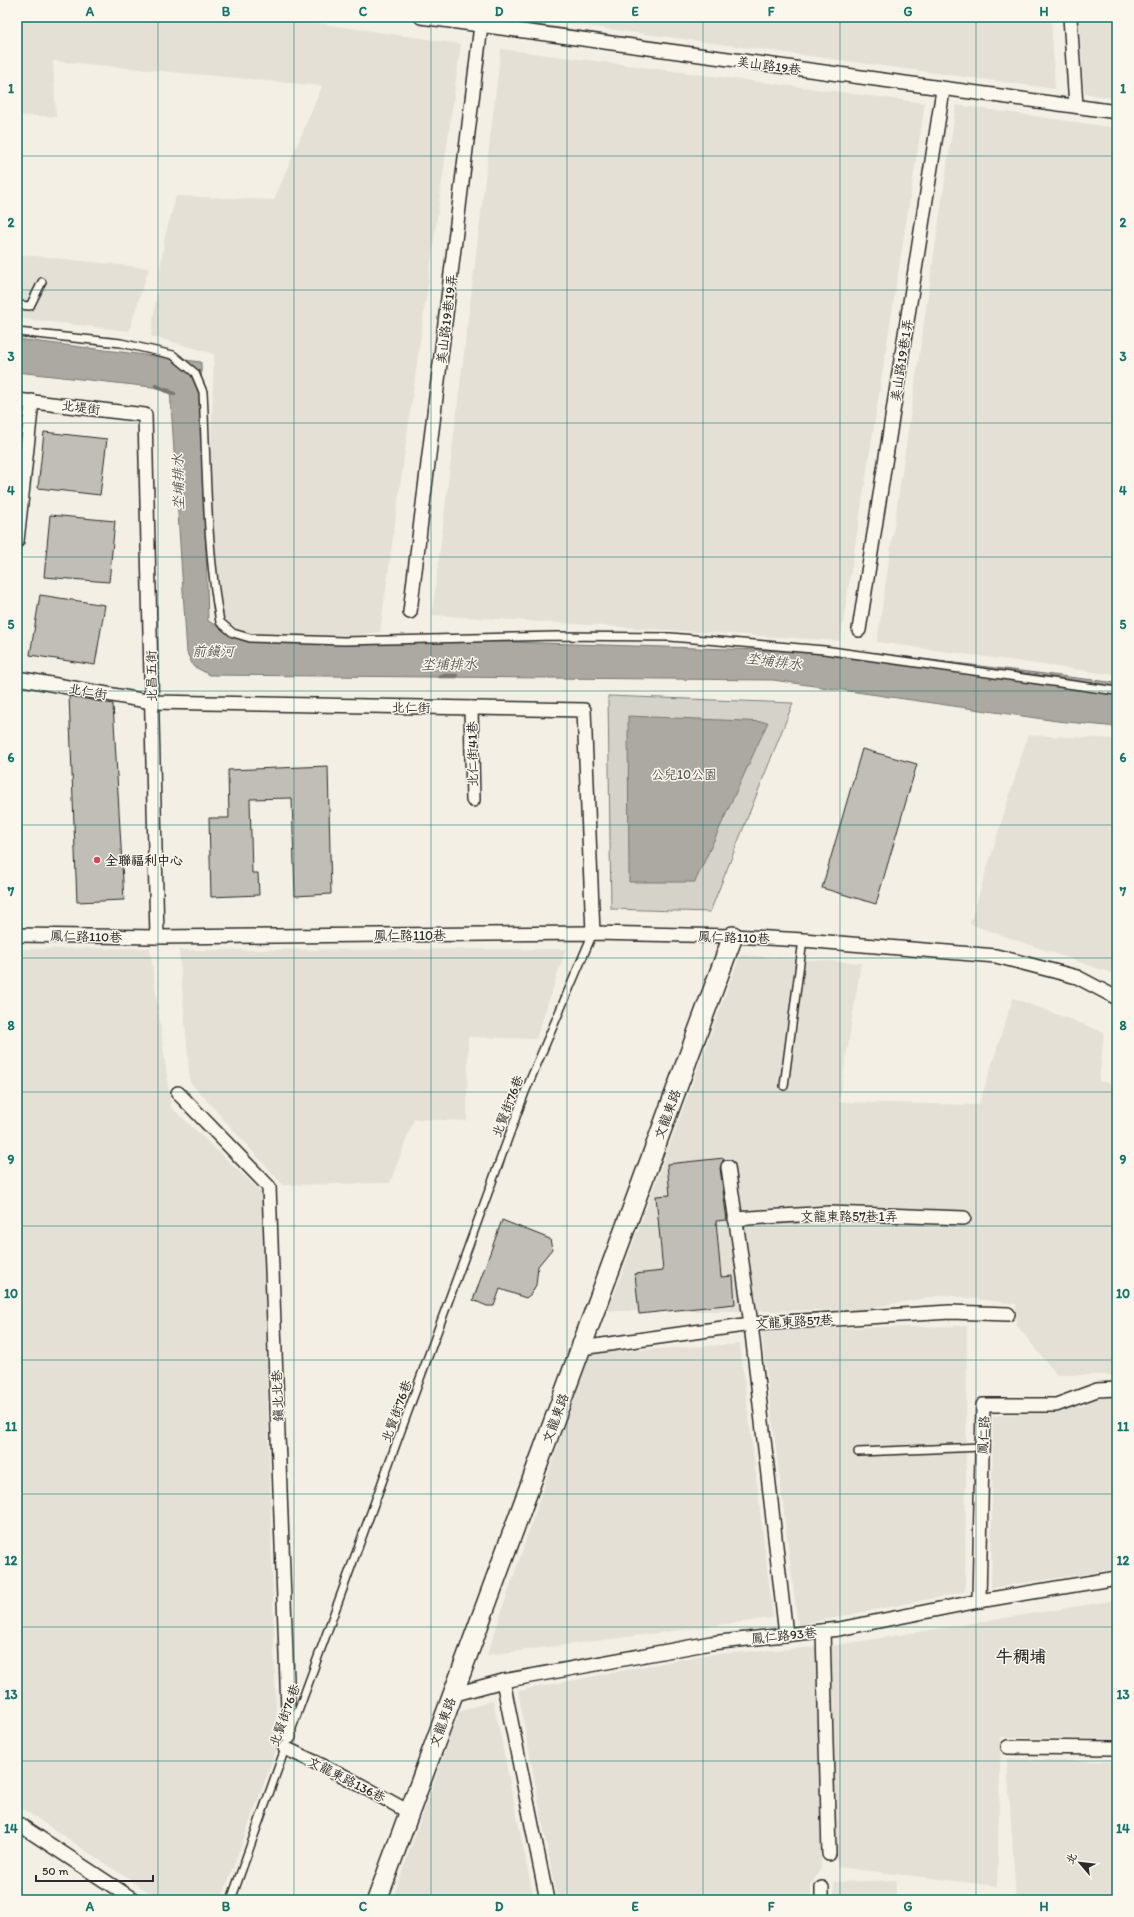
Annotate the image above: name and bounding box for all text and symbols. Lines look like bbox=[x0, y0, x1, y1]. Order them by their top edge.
text: A bbox=[85, 4, 95, 19]
text: B bbox=[222, 4, 231, 19]
text: C bbox=[359, 4, 368, 19]
text: D bbox=[495, 4, 504, 19]
text: E bbox=[631, 4, 639, 19]
text: F bbox=[768, 4, 775, 19]
text: G bbox=[904, 4, 913, 19]
text: H bbox=[1040, 4, 1049, 19]
street label: 美山路19巷 bbox=[736, 54, 802, 77]
text: 1 bbox=[8, 81, 14, 96]
text: 1 bbox=[1120, 81, 1126, 96]
text: 2 bbox=[8, 215, 15, 230]
text: 2 bbox=[1120, 215, 1127, 230]
street label: 美山路19巷19弄 bbox=[434, 273, 459, 365]
street label: 美山路19巷1弄 bbox=[888, 317, 915, 403]
text: 3 bbox=[7, 349, 15, 364]
text: 3 bbox=[1119, 349, 1127, 364]
street label: 北堤街 bbox=[61, 398, 101, 417]
water label: 坔埔排水 bbox=[169, 453, 187, 510]
text: 4 bbox=[7, 483, 15, 498]
text: 4 bbox=[1119, 483, 1127, 498]
text: 5 bbox=[8, 617, 15, 632]
text: 5 bbox=[1120, 617, 1127, 632]
water label: 前鎮河 bbox=[192, 643, 236, 660]
street label: 北昌五街 bbox=[144, 650, 159, 702]
water label: 坔埔排水 bbox=[745, 650, 804, 673]
water label: 坔埔排水 bbox=[421, 655, 478, 673]
street label: 北仁街 bbox=[67, 681, 108, 702]
street label: 北仁街 bbox=[391, 700, 431, 715]
street label: 北仁街41巷 bbox=[464, 721, 481, 787]
text: 6 bbox=[8, 750, 15, 765]
text: 6 bbox=[1120, 750, 1127, 765]
park label: 公兒10公園 bbox=[651, 767, 717, 782]
place label: 全聯福利中心 bbox=[105, 853, 183, 868]
marker: 全聯福利中心 bbox=[92, 855, 102, 865]
text: 7 bbox=[7, 884, 15, 899]
text: 7 bbox=[1119, 884, 1127, 899]
street label: 鳳仁路110巷 bbox=[50, 928, 122, 945]
street label: 鳳仁路110巷 bbox=[374, 928, 446, 943]
street label: 鳳仁路110巷 bbox=[698, 929, 770, 946]
text: 8 bbox=[7, 1018, 15, 1033]
text: 8 bbox=[1119, 1018, 1127, 1033]
street label: 北賢街76巷 bbox=[489, 1073, 526, 1139]
street label: 文龍東路 bbox=[652, 1087, 683, 1141]
text: 9 bbox=[8, 1152, 15, 1167]
text: 9 bbox=[1120, 1152, 1127, 1167]
street label: 文龍東路57巷1弄 bbox=[800, 1209, 898, 1224]
text: 10 bbox=[4, 1286, 18, 1301]
text: 10 bbox=[1116, 1286, 1130, 1301]
street label: 文龍東路57巷 bbox=[755, 1312, 834, 1331]
street label: 鎮北北巷 bbox=[269, 1370, 286, 1422]
street label: 北賢街76巷 bbox=[378, 1378, 415, 1444]
street label: 文龍東路 bbox=[540, 1391, 571, 1445]
street label: 鳳仁路 bbox=[975, 1415, 992, 1455]
text: 11 bbox=[5, 1419, 17, 1434]
text: 11 bbox=[1117, 1419, 1129, 1434]
text: 12 bbox=[5, 1553, 18, 1568]
text: 12 bbox=[1117, 1553, 1130, 1568]
street label: 鳳仁路93巷 bbox=[751, 1625, 818, 1646]
district label: 牛稠埔 bbox=[996, 1646, 1047, 1666]
street label: 北賢街76巷 bbox=[266, 1682, 303, 1748]
text: 13 bbox=[4, 1687, 18, 1702]
text: 13 bbox=[1116, 1687, 1130, 1702]
street label: 文龍東路 bbox=[427, 1695, 458, 1749]
street label: 文龍東路136巷 bbox=[306, 1753, 388, 1805]
text: 14 bbox=[4, 1821, 18, 1836]
text: 14 bbox=[1116, 1821, 1130, 1836]
north arrow bbox=[1060, 1843, 1100, 1883]
text: 北 bbox=[1063, 1851, 1080, 1866]
scale bar bbox=[36, 1857, 153, 1883]
text: 50 m bbox=[42, 1864, 68, 1878]
text: A bbox=[85, 1899, 95, 1914]
text: B bbox=[222, 1899, 231, 1914]
text: C bbox=[359, 1899, 368, 1914]
text: D bbox=[495, 1899, 504, 1914]
text: E bbox=[631, 1899, 639, 1914]
text: F bbox=[768, 1899, 775, 1914]
text: G bbox=[904, 1899, 913, 1914]
text: H bbox=[1040, 1899, 1049, 1914]

